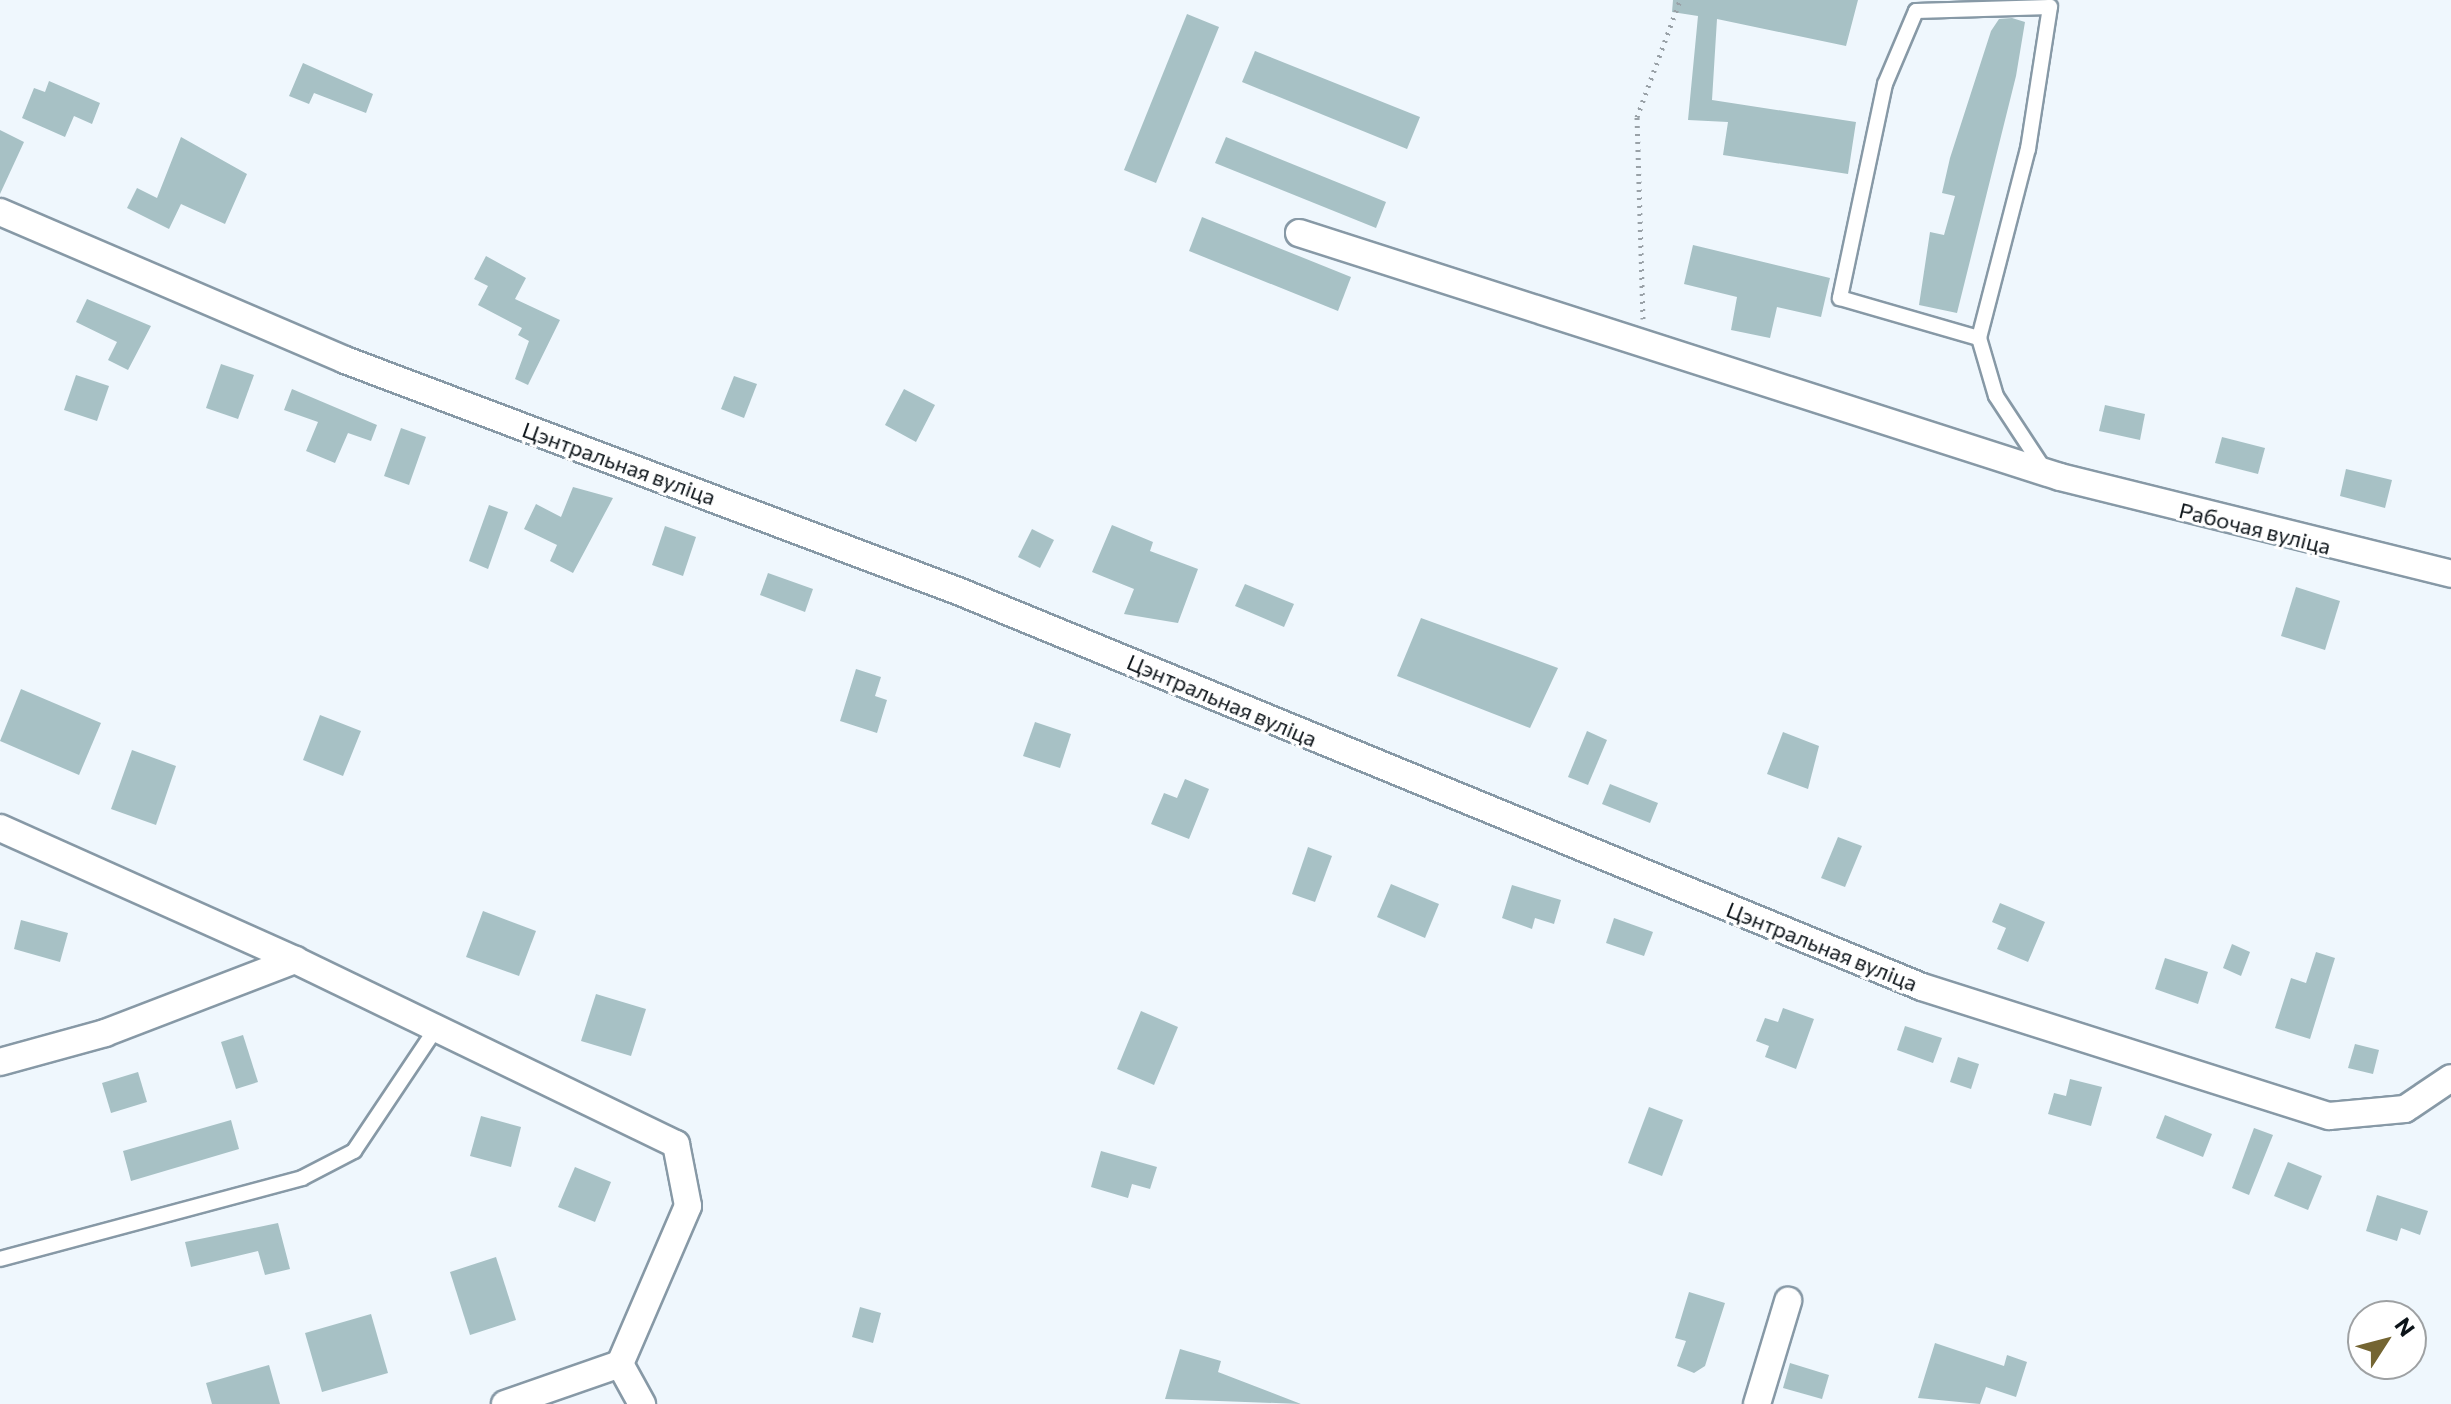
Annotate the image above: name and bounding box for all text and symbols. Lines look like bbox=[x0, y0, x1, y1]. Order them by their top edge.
street label: Цэнтральная вуліца bbox=[519, 416, 719, 510]
street label: Рабочая вуліца bbox=[2176, 496, 2334, 560]
street label: Цэнтральная вуліца bbox=[1123, 648, 1321, 752]
street label: Цэнтральная вуліца bbox=[1723, 896, 1921, 996]
north arrow bbox=[2347, 1300, 2427, 1380]
text: N bbox=[2389, 1312, 2421, 1341]

